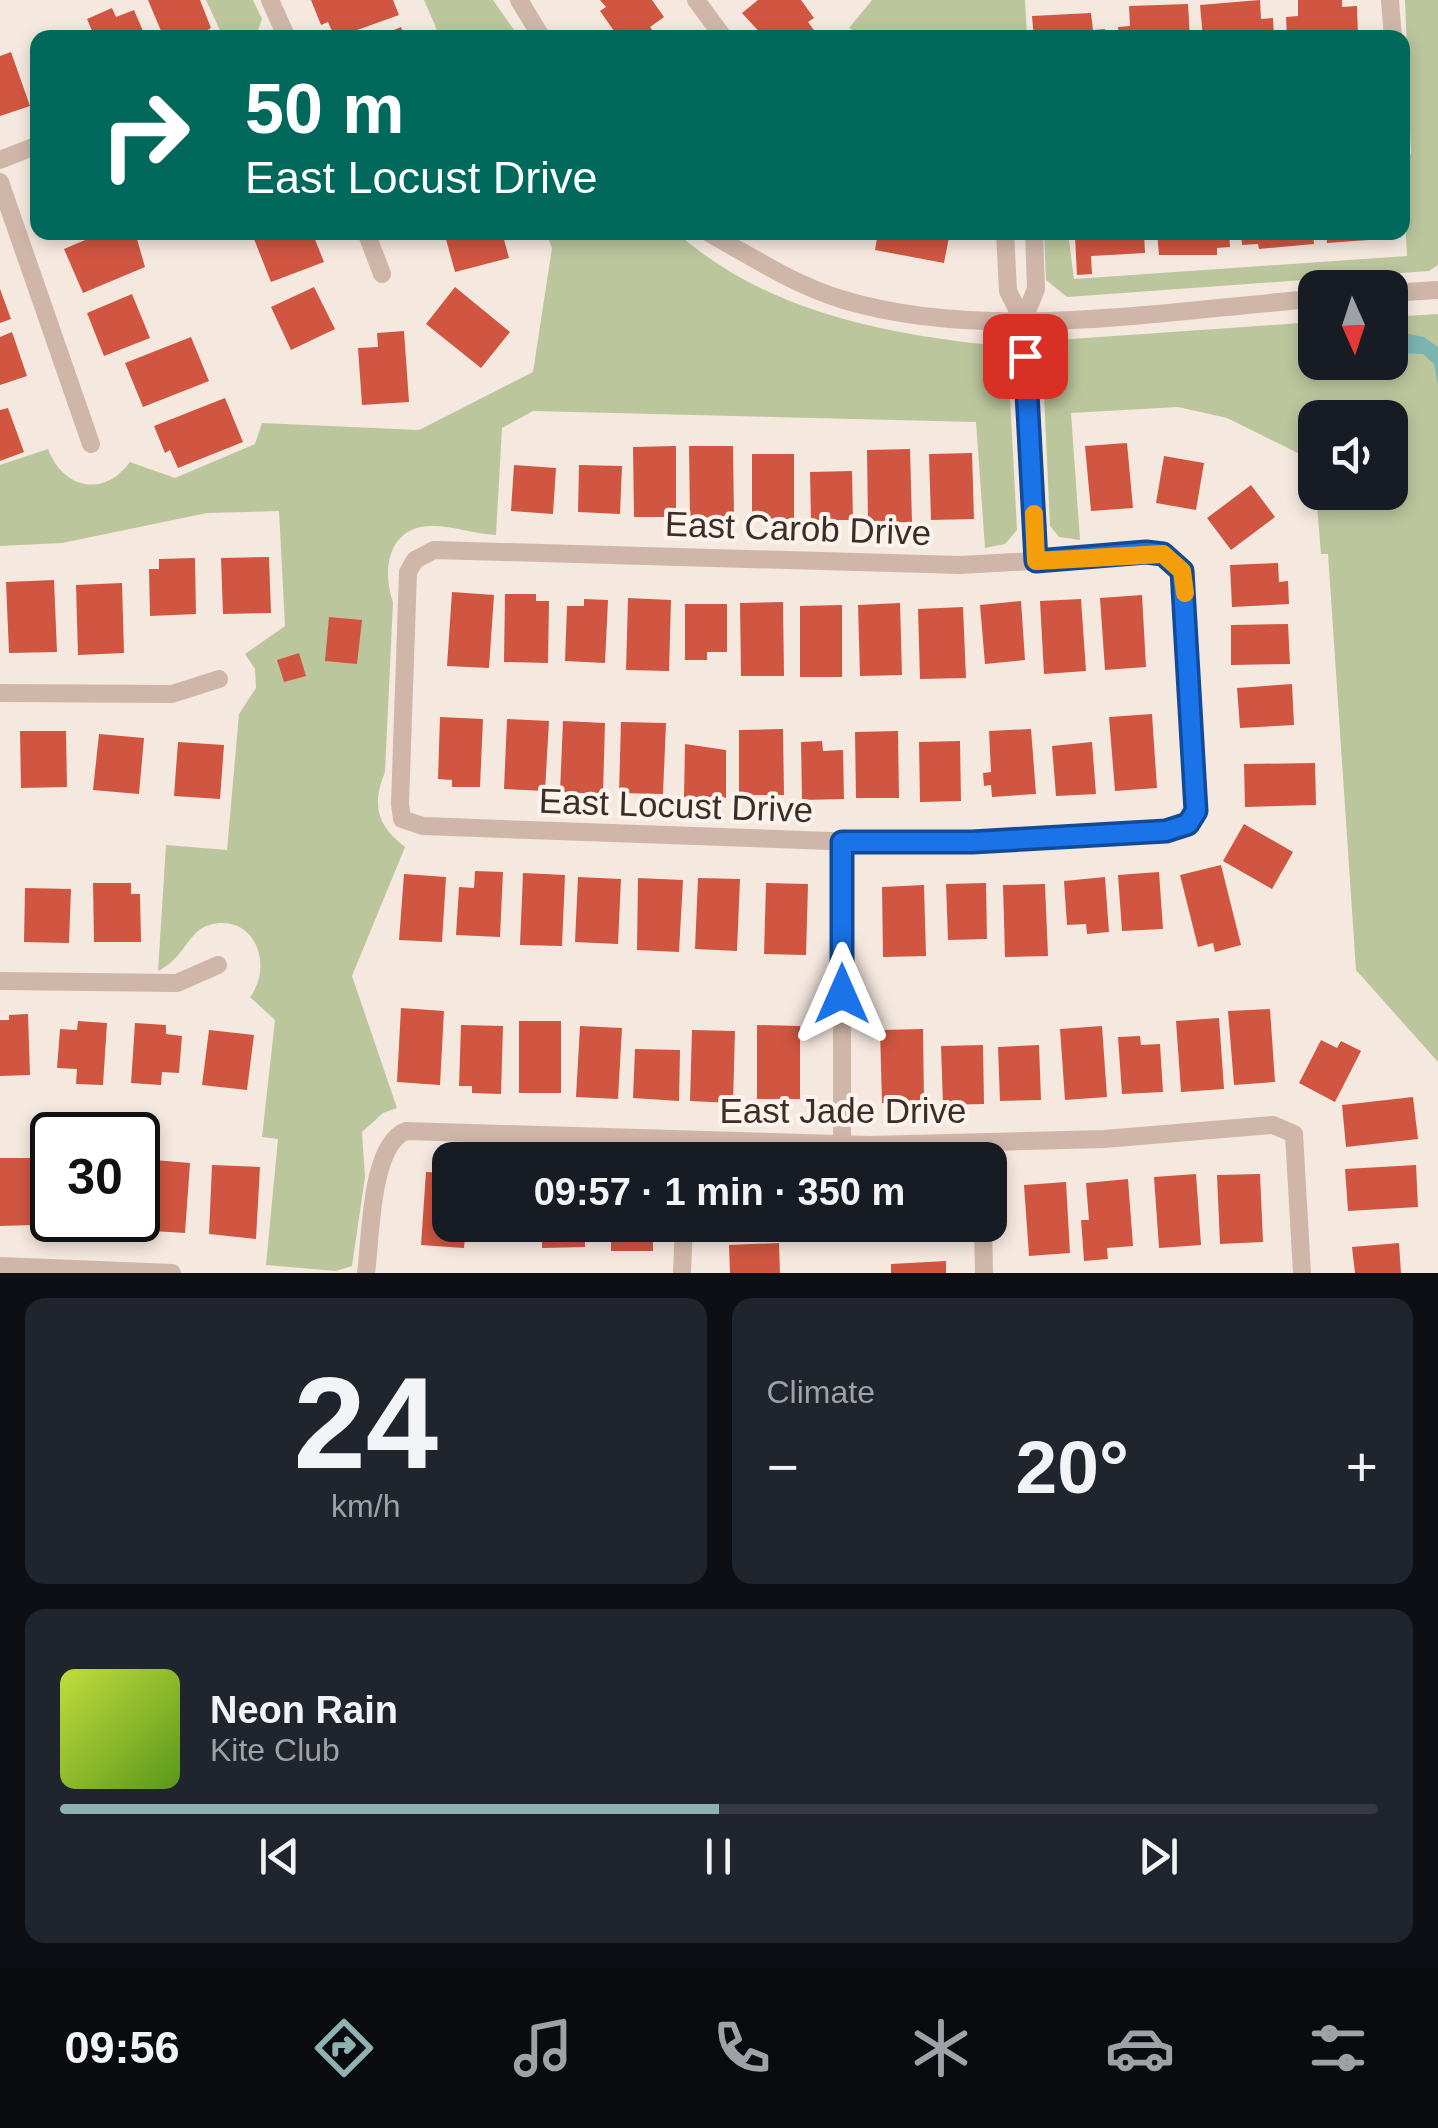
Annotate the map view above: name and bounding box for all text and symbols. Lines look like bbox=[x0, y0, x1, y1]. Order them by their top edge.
icon: right bbox=[80, 70, 210, 200]
text: 50 m bbox=[245, 70, 405, 148]
text: East Locust Drive bbox=[245, 152, 598, 203]
north arrow bbox=[1298, 270, 1408, 380]
map controls bbox=[1298, 270, 1408, 510]
pin bbox=[983, 314, 1068, 399]
icon: arrive bbox=[998, 329, 1053, 384]
button: sound bbox=[1298, 400, 1408, 510]
street label: East Carob Drive bbox=[664, 504, 932, 552]
street label: East Locust Drive bbox=[538, 781, 814, 829]
position arrow bbox=[790, 942, 894, 1046]
street label: East Jade Drive bbox=[719, 1091, 967, 1130]
speed limit sign: 30 bbox=[30, 1112, 160, 1242]
text: 09:57 · 1 min · 350 m bbox=[534, 1171, 905, 1213]
text: 24 bbox=[293, 1350, 438, 1496]
text: Climate bbox=[767, 1374, 875, 1410]
text: 20° bbox=[1016, 1425, 1129, 1509]
text: − bbox=[767, 1436, 799, 1498]
text: + bbox=[1346, 1436, 1378, 1498]
text: km/h bbox=[331, 1488, 400, 1524]
text: Neon Rain bbox=[210, 1689, 398, 1731]
text: Kite Club bbox=[210, 1732, 340, 1768]
icon: previous bbox=[252, 1829, 307, 1884]
icon: pause bbox=[691, 1829, 746, 1884]
icon: next bbox=[1131, 1829, 1186, 1884]
icon: directions bbox=[309, 2013, 379, 2083]
icon: music bbox=[508, 2013, 578, 2083]
icon: phone bbox=[707, 2013, 777, 2083]
icon: climate bbox=[906, 2013, 976, 2083]
icon: car bbox=[1105, 2013, 1175, 2083]
icon: filters bbox=[1303, 2013, 1373, 2083]
text: 09:56 bbox=[64, 2022, 180, 2073]

